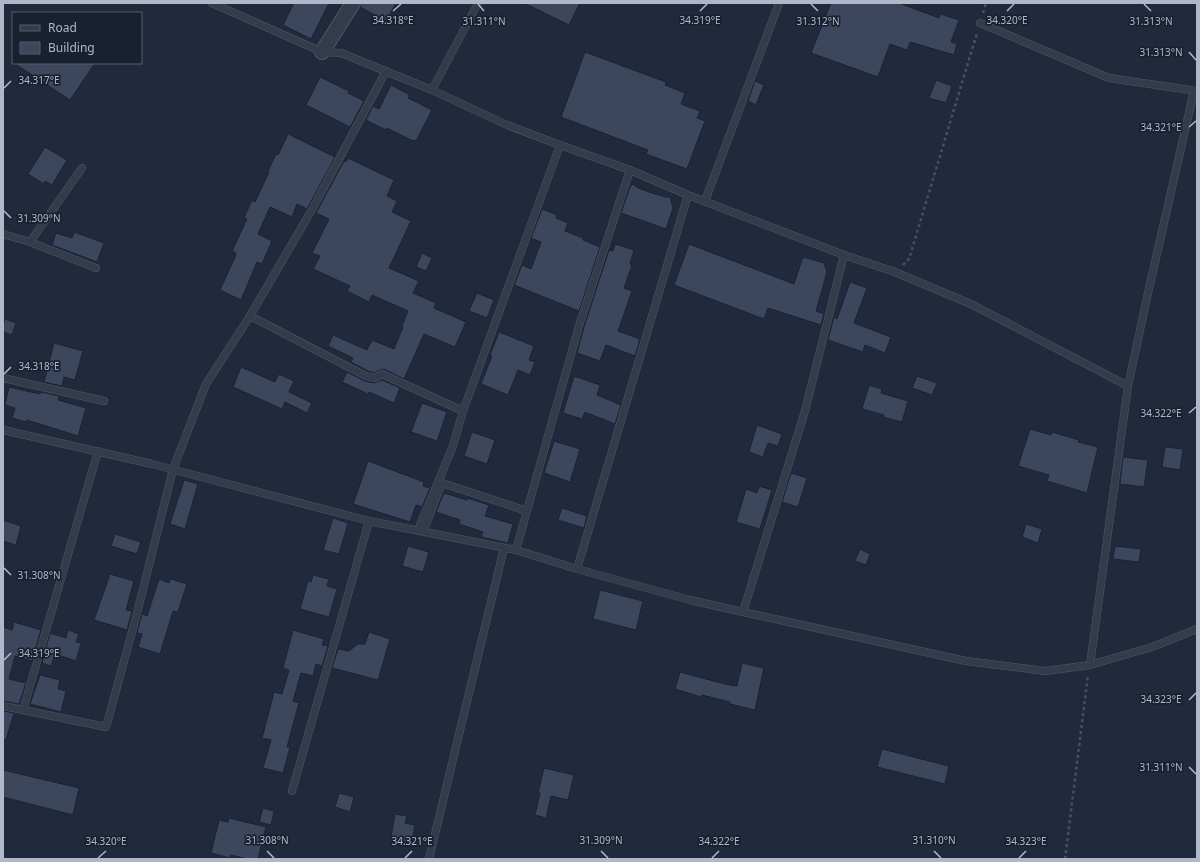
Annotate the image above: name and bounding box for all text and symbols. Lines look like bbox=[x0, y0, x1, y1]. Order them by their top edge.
legend bbox=[12, 12, 142, 64]
text: 34.318°E bbox=[372, 13, 414, 27]
text: 34.319°E bbox=[679, 13, 721, 27]
text: 34.320°E bbox=[986, 13, 1028, 27]
text: 31.311°N bbox=[462, 14, 506, 28]
text: 31.312°N bbox=[796, 14, 840, 28]
text: 31.313°N bbox=[1129, 14, 1173, 28]
text: Road bbox=[48, 19, 77, 36]
text: Building bbox=[48, 39, 95, 56]
text: 31.313°N bbox=[1139, 45, 1183, 59]
text: 34.317°E bbox=[18, 73, 60, 87]
text: 34.321°E bbox=[1140, 120, 1182, 134]
text: 31.309°N bbox=[17, 211, 61, 225]
text: 34.318°E bbox=[18, 359, 60, 373]
text: 34.322°E bbox=[1140, 406, 1182, 420]
text: 31.308°N bbox=[17, 568, 61, 582]
text: 34.319°E bbox=[18, 646, 60, 660]
text: 34.323°E bbox=[1140, 692, 1182, 706]
text: 31.311°N bbox=[1139, 760, 1183, 774]
text: 31.308°N bbox=[245, 833, 289, 847]
text: 31.309°N bbox=[579, 833, 623, 847]
text: 31.310°N bbox=[912, 833, 956, 847]
text: 34.320°E bbox=[85, 834, 127, 848]
text: 34.321°E bbox=[391, 834, 433, 848]
text: 34.322°E bbox=[698, 834, 740, 848]
text: 34.323°E bbox=[1005, 834, 1047, 848]

